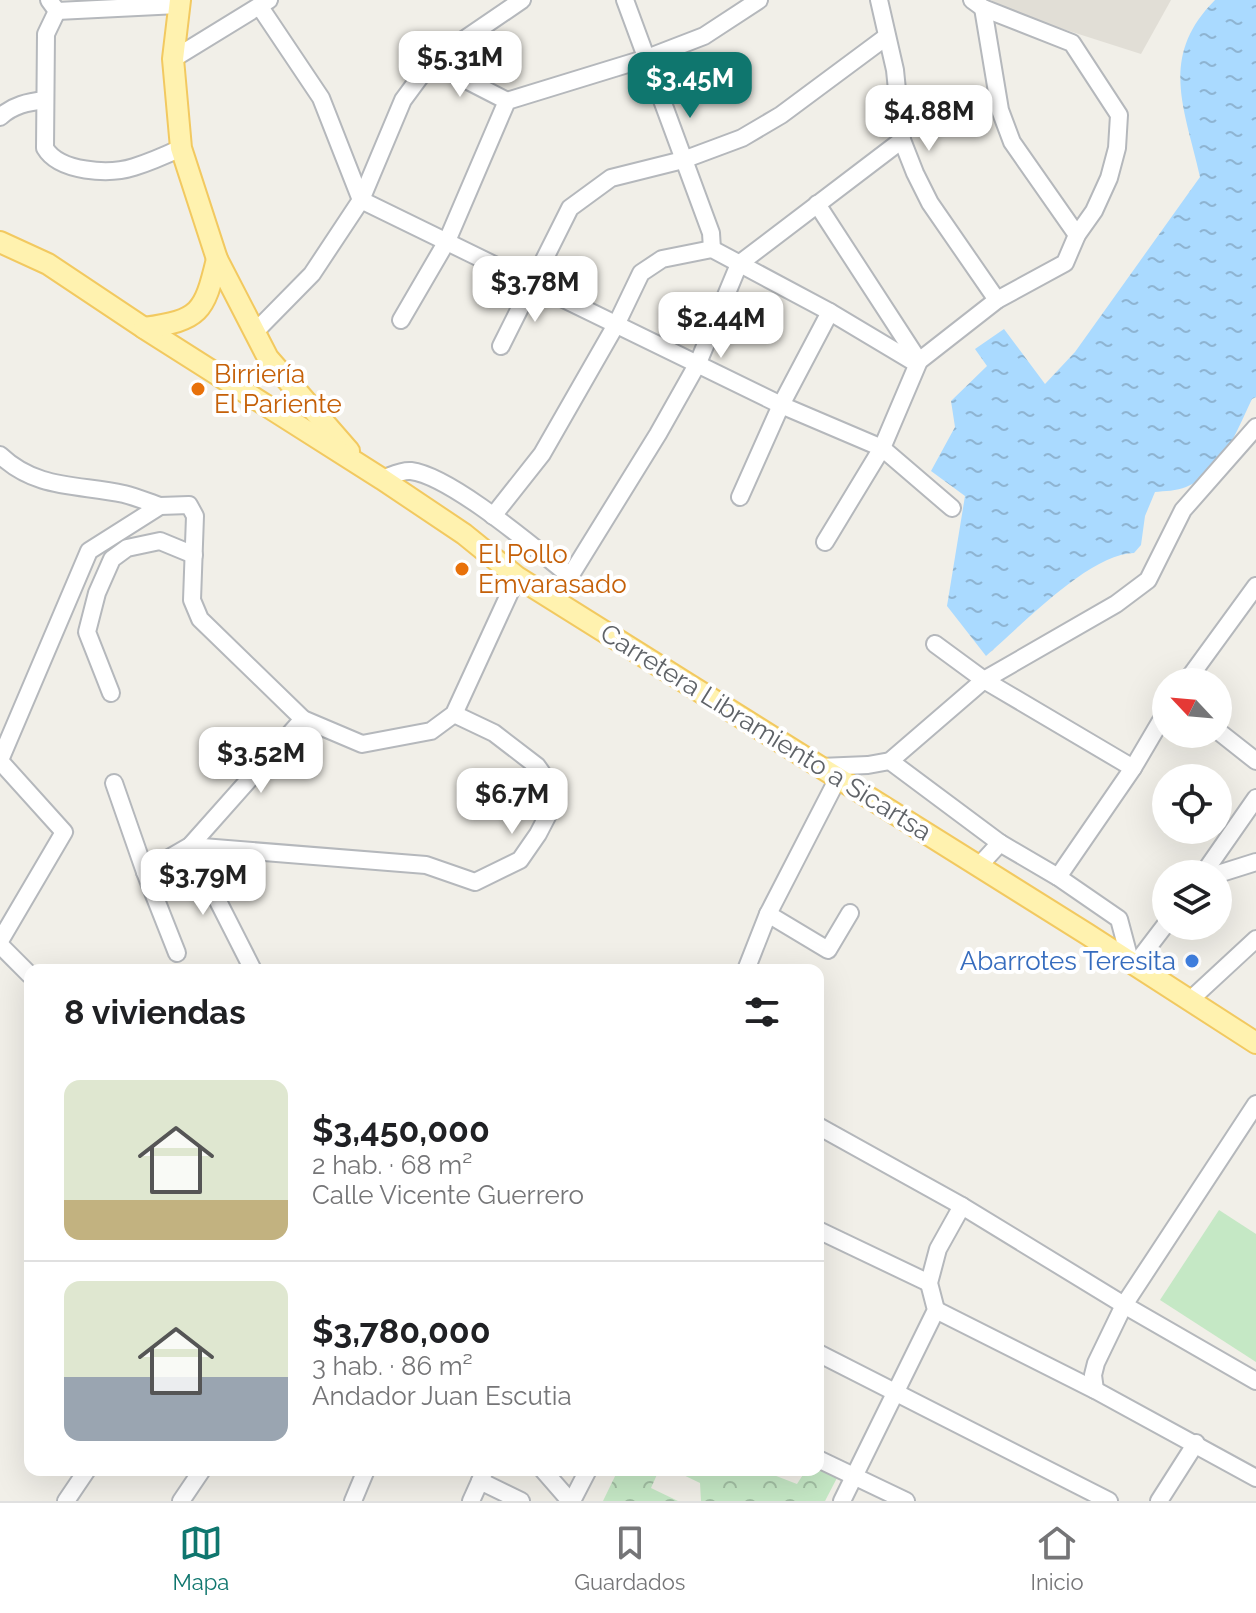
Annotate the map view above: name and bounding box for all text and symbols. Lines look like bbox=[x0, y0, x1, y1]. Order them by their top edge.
pin: $5.31M bbox=[395, 31, 525, 99]
text: $5.31M bbox=[417, 42, 503, 72]
pin: $3.45M bbox=[625, 52, 755, 120]
text: $3.45M bbox=[646, 63, 734, 93]
pin: $4.88M bbox=[864, 85, 994, 153]
text: $4.88M bbox=[883, 96, 975, 126]
pin: $3.78M bbox=[470, 256, 600, 324]
text: $3.78M bbox=[491, 267, 579, 297]
pin: $2.44M bbox=[656, 292, 786, 360]
text: $2.44M bbox=[676, 303, 766, 333]
place label: Birriería El Pariente bbox=[214, 359, 342, 419]
marker: Birriería El Pariente bbox=[189, 380, 207, 398]
place label: El Pollo Emvarasado bbox=[478, 539, 627, 599]
marker: El Pollo Emvarasado bbox=[453, 560, 471, 578]
street label: Carretera Libramiento a Sicartsa bbox=[595, 617, 937, 847]
north arrow bbox=[1152, 668, 1232, 748]
map controls bbox=[1152, 668, 1232, 940]
pin: $3.52M bbox=[196, 727, 326, 795]
text: $3.52M bbox=[217, 738, 305, 768]
button: locate bbox=[1152, 764, 1232, 844]
pin: $6.7M bbox=[456, 768, 568, 836]
text: $6.7M bbox=[475, 779, 549, 809]
pin: $3.79M bbox=[138, 849, 268, 917]
text: $3.79M bbox=[159, 860, 247, 890]
button: layers bbox=[1152, 860, 1232, 940]
place label: Abarrotes Teresita bbox=[960, 946, 1176, 976]
marker: Abarrotes Teresita bbox=[1183, 952, 1201, 970]
icon: filters bbox=[740, 990, 784, 1034]
text: 8 viviendas bbox=[64, 992, 246, 1032]
text: $3,450,000 bbox=[312, 1110, 490, 1150]
icon: home bbox=[128, 1112, 224, 1208]
text: 2 hab. · 68 m² bbox=[312, 1150, 472, 1180]
text: Calle Vicente Guerrero bbox=[312, 1180, 584, 1210]
text: $3,780,000 bbox=[312, 1311, 491, 1351]
icon: home bbox=[128, 1313, 224, 1409]
text: 3 hab. · 86 m² bbox=[312, 1351, 473, 1381]
text: Andador Juan Escutia bbox=[312, 1381, 572, 1411]
tab: Mapa bbox=[172, 1521, 229, 1595]
tab: Guardados bbox=[574, 1521, 685, 1595]
tab: Inicio bbox=[1030, 1521, 1083, 1595]

